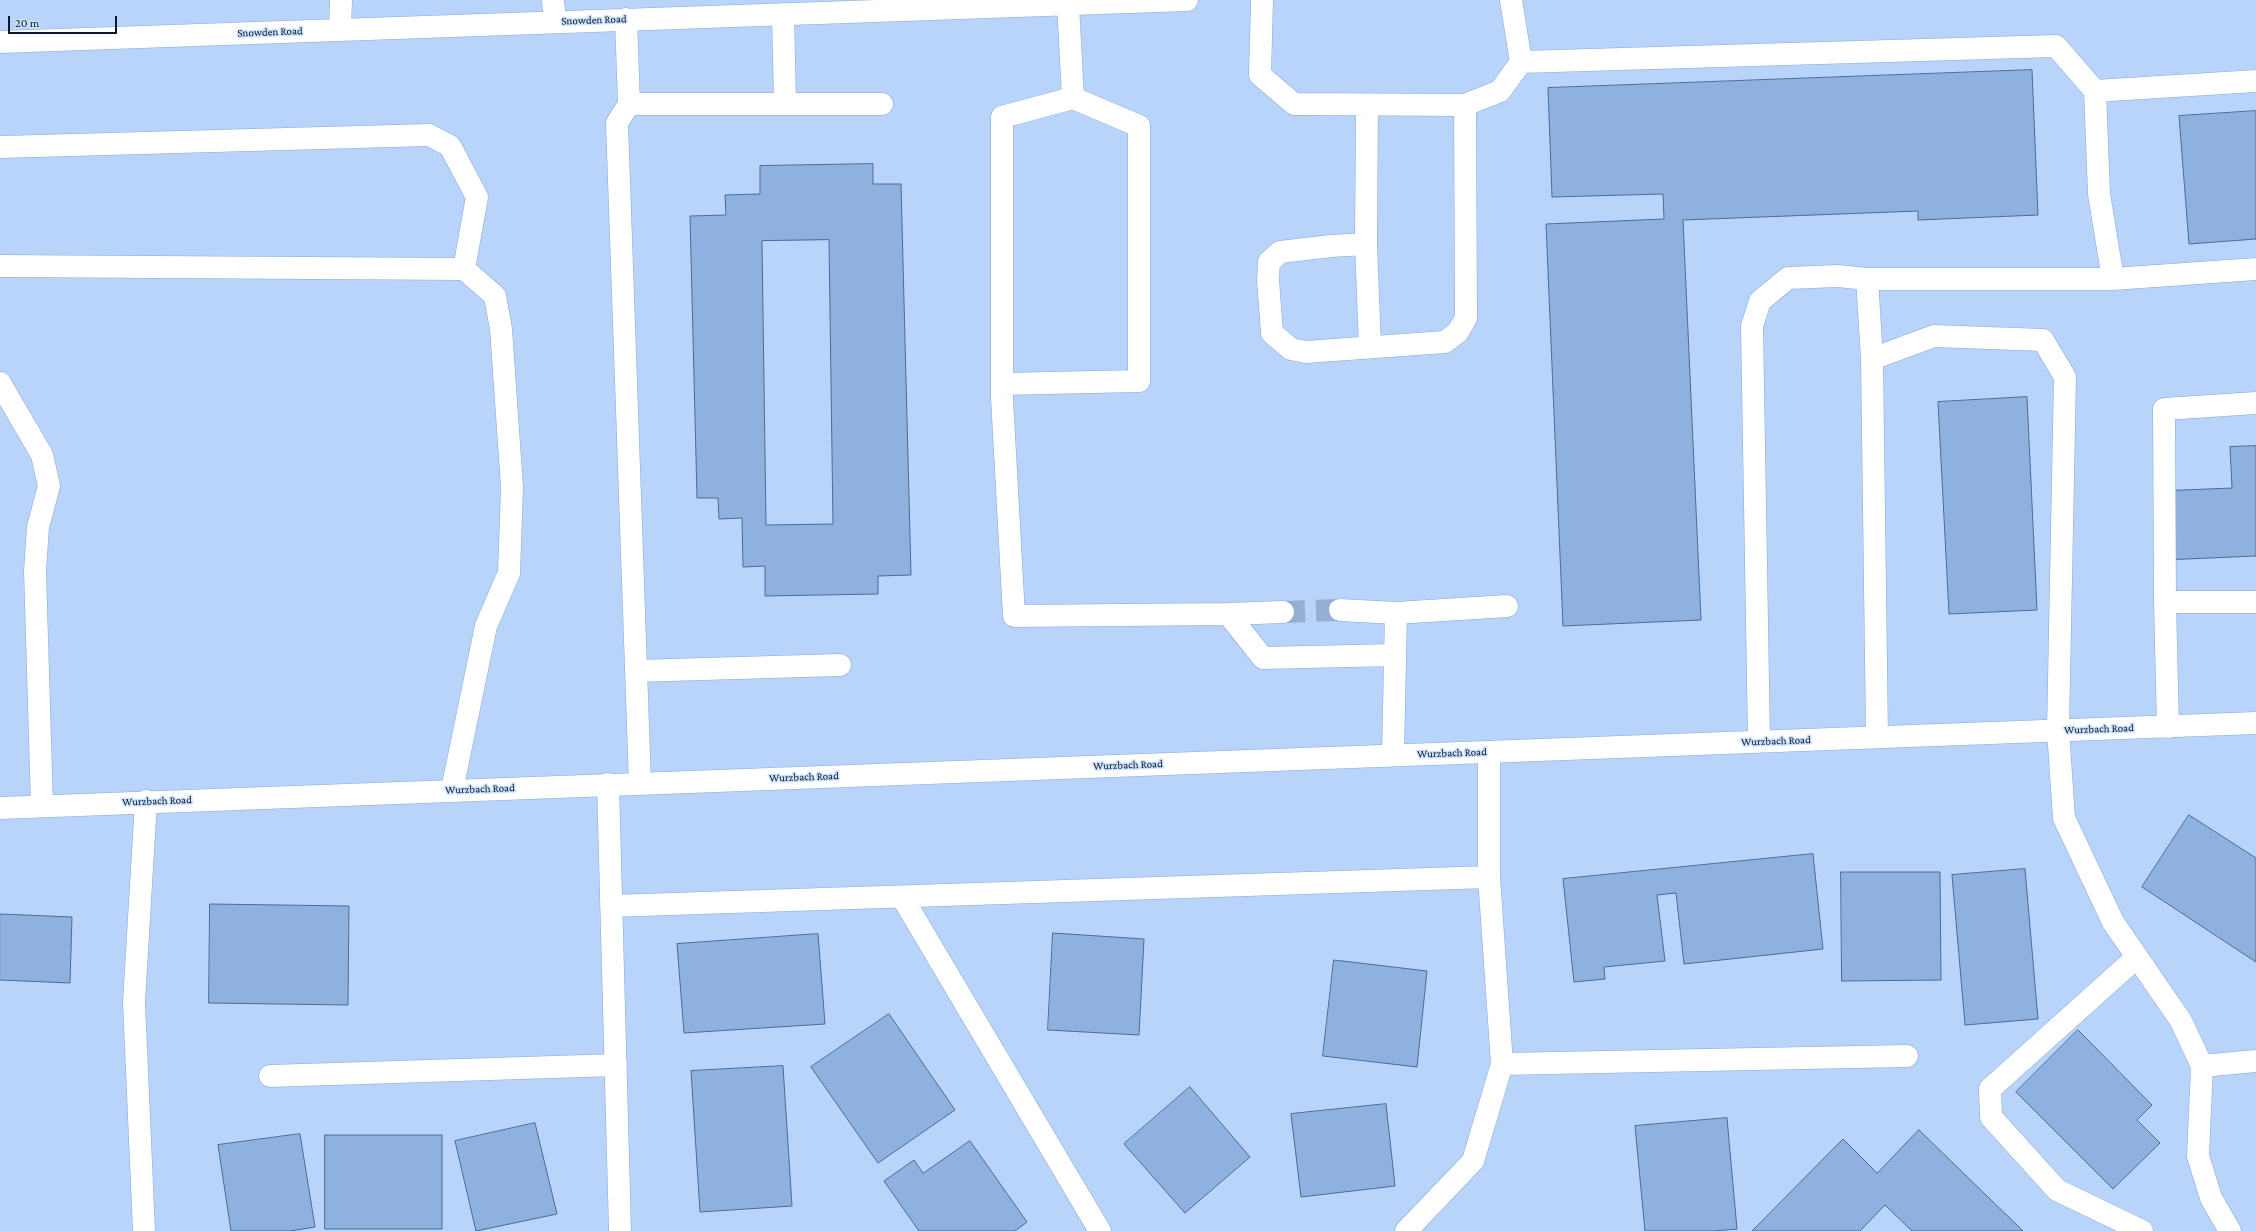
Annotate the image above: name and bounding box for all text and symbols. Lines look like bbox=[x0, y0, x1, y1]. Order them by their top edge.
scale bar bbox=[10, 8, 119, 34]
street label: Snowden Road bbox=[561, 12, 627, 28]
text: 20 m bbox=[15, 16, 39, 30]
street label: Snowden Road bbox=[237, 24, 303, 40]
street label: Wurzbach Road bbox=[2064, 721, 2134, 737]
street label: Wurzbach Road bbox=[1741, 733, 1811, 749]
street label: Wurzbach Road bbox=[1417, 745, 1487, 761]
street label: Wurzbach Road bbox=[1093, 757, 1163, 773]
street label: Wurzbach Road bbox=[769, 769, 839, 785]
street label: Wurzbach Road bbox=[445, 781, 515, 797]
street label: Wurzbach Road bbox=[122, 793, 192, 809]

